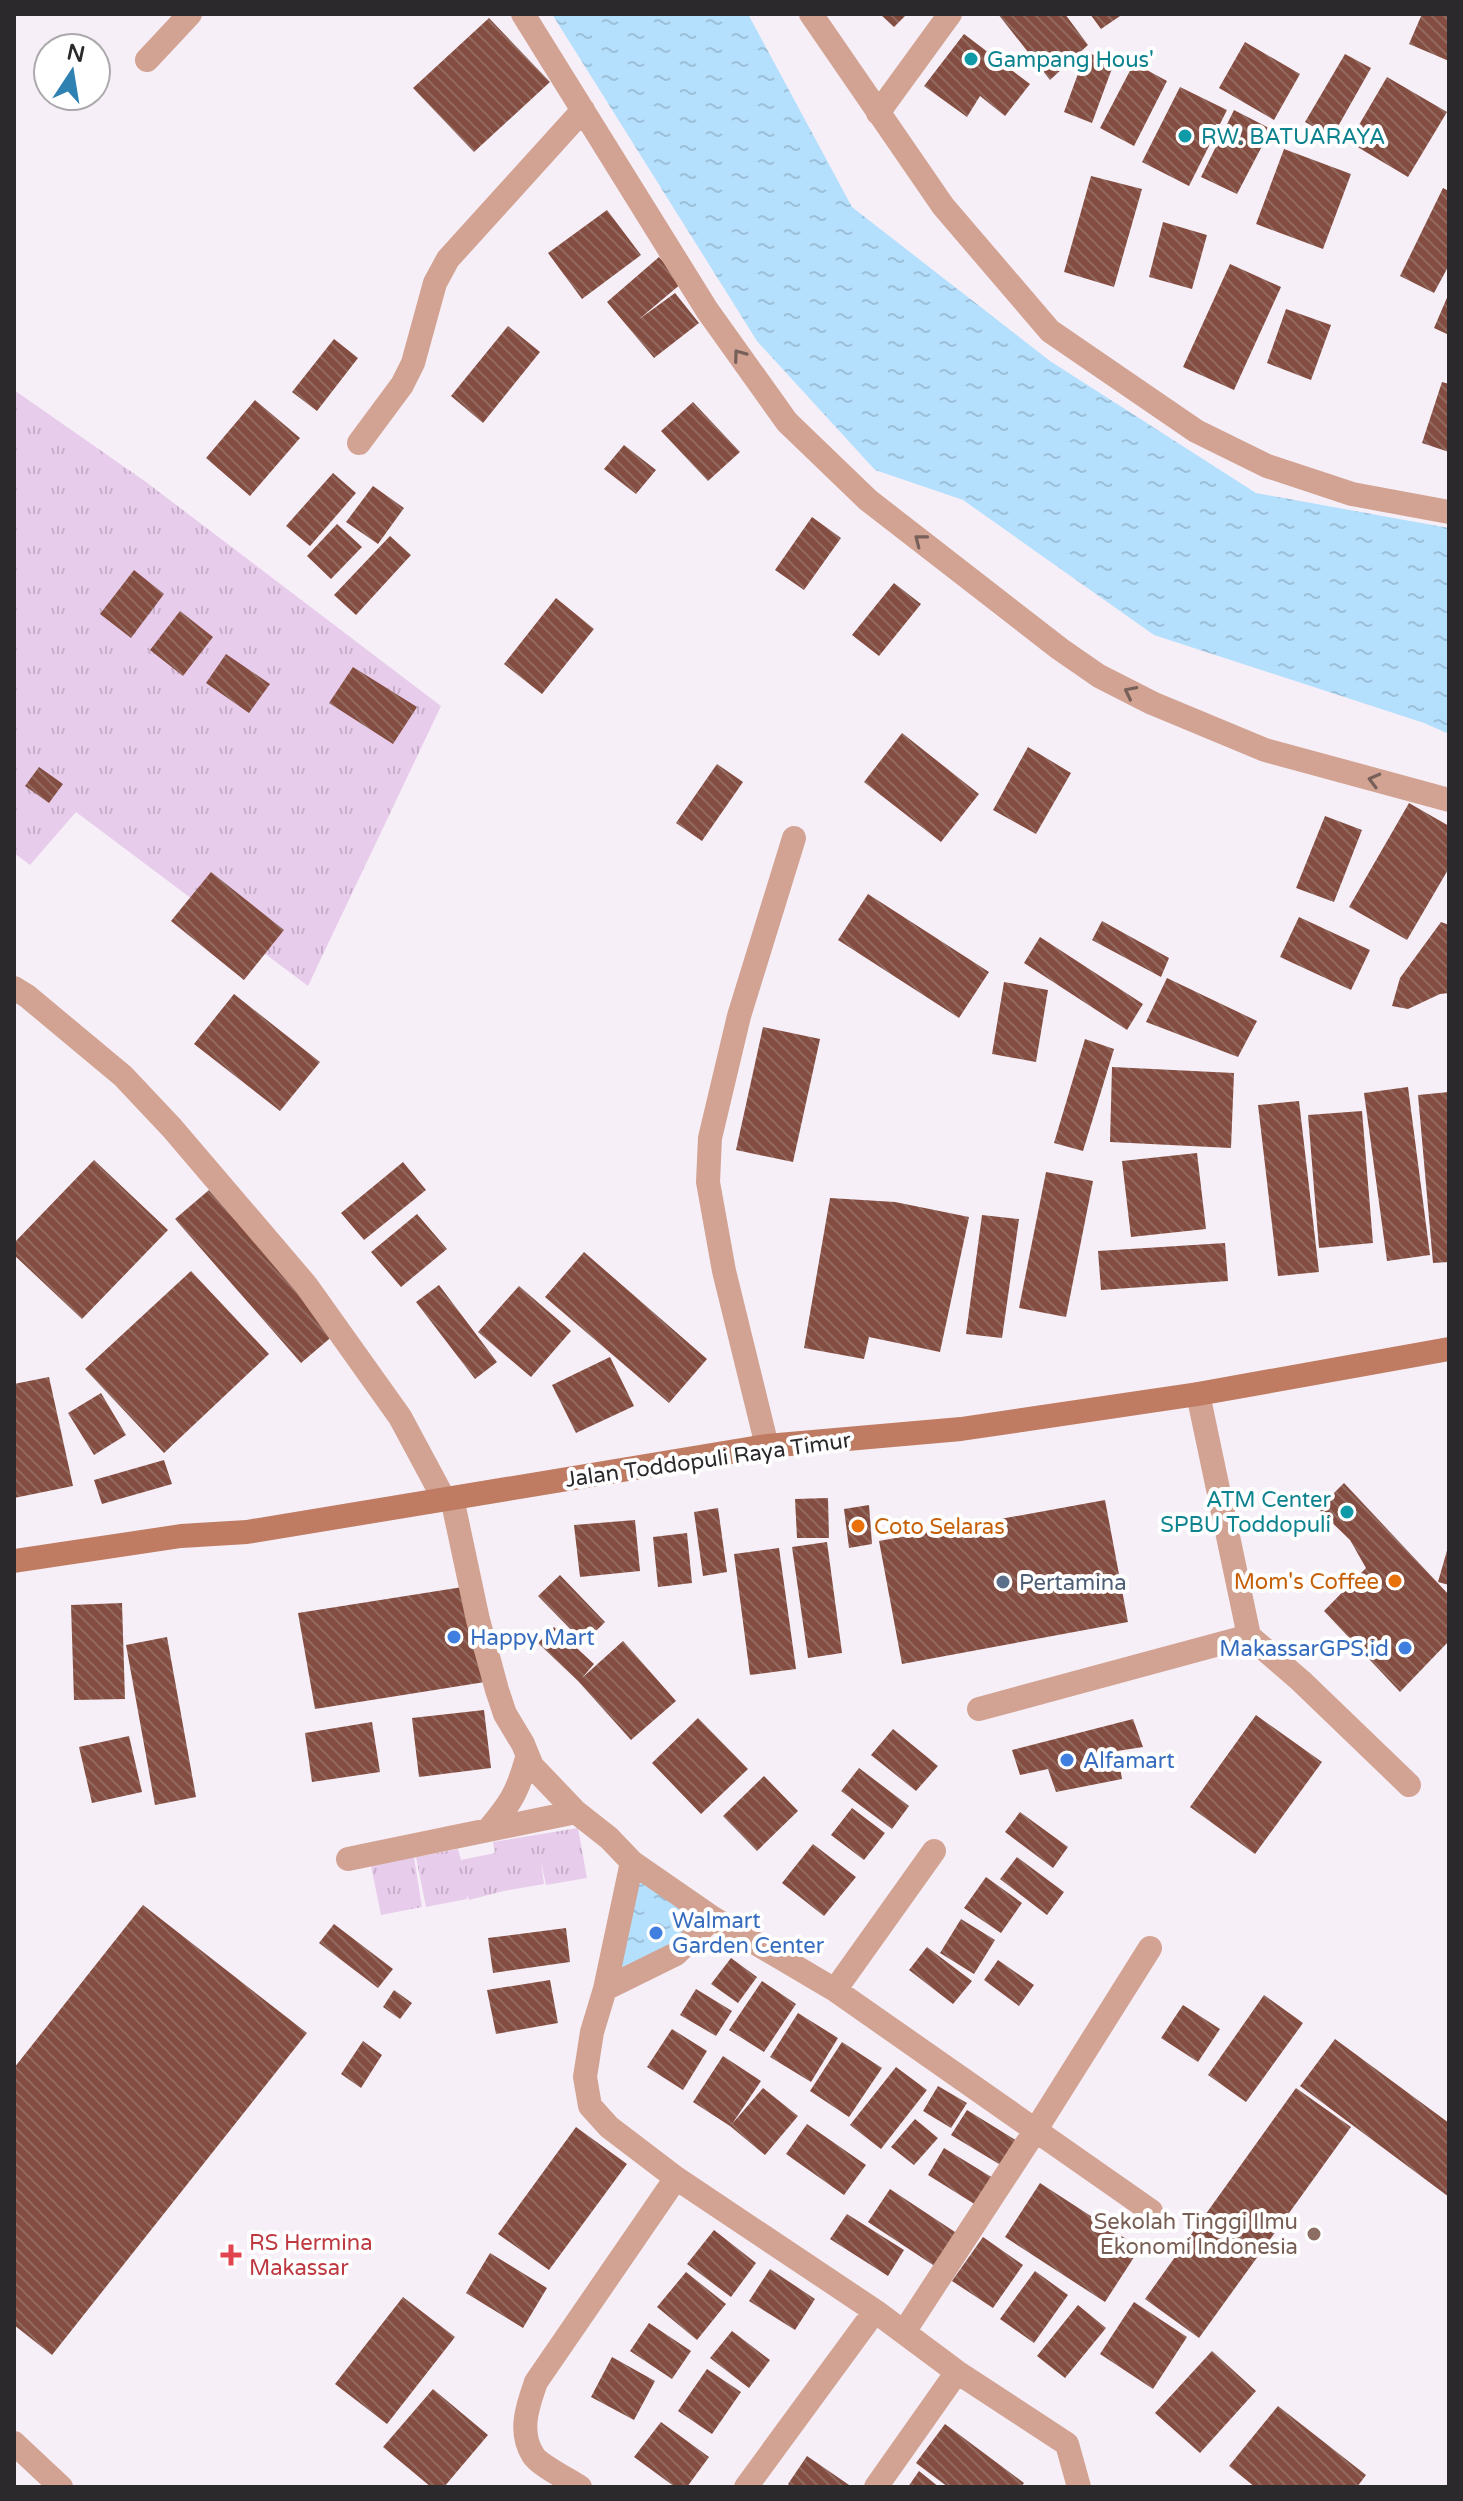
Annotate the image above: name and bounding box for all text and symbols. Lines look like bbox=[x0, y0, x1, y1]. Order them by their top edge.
north arrow bbox=[32, 32, 112, 112]
text: N bbox=[65, 39, 87, 68]
place label: Gampang Hous' bbox=[987, 47, 1154, 73]
marker: Gampang Hous' bbox=[962, 50, 980, 68]
place label: RW. BATUARAYA bbox=[1201, 124, 1386, 150]
marker: RW. BATUARAYA bbox=[1176, 127, 1194, 145]
one-way arrow bbox=[734, 349, 749, 364]
one-way arrow bbox=[914, 535, 929, 549]
one-way arrow bbox=[1123, 686, 1138, 701]
one-way arrow bbox=[1367, 773, 1381, 789]
street label: Jalan Toddopuli Raya Timur bbox=[564, 1427, 853, 1493]
place label: ATM Center SPBU Toddopuli bbox=[1160, 1487, 1332, 1538]
marker: ATM Center SPBU Toddopuli bbox=[1338, 1503, 1356, 1521]
place label: Coto Selaras bbox=[874, 1514, 1005, 1540]
marker: Coto Selaras bbox=[849, 1517, 867, 1535]
place label: Mom's Coffee bbox=[1234, 1569, 1379, 1595]
place label: Pertamina bbox=[1019, 1570, 1127, 1596]
marker: Mom's Coffee bbox=[1386, 1572, 1404, 1590]
marker: Pertamina bbox=[994, 1573, 1012, 1591]
place label: Happy Mart bbox=[470, 1625, 595, 1651]
marker: Happy Mart bbox=[445, 1628, 463, 1646]
place label: MakassarGPS.id bbox=[1219, 1636, 1389, 1662]
marker: MakassarGPS.id bbox=[1396, 1639, 1414, 1657]
place label: Alfamart bbox=[1083, 1748, 1175, 1774]
marker: Alfamart bbox=[1058, 1751, 1076, 1769]
place label: Walmart Garden Center bbox=[672, 1908, 825, 1959]
marker: Walmart Garden Center bbox=[647, 1924, 665, 1942]
place label: Sekolah Tinggi Ilmu Ekonomi Indonesia bbox=[1094, 2209, 1298, 2260]
marker: Sekolah Tinggi Ilmu Ekonomi Indonesia bbox=[1305, 2225, 1323, 2243]
place label: RS Hermina Makassar bbox=[249, 2230, 373, 2281]
marker: RS Hermina Makassar bbox=[220, 2244, 242, 2266]

